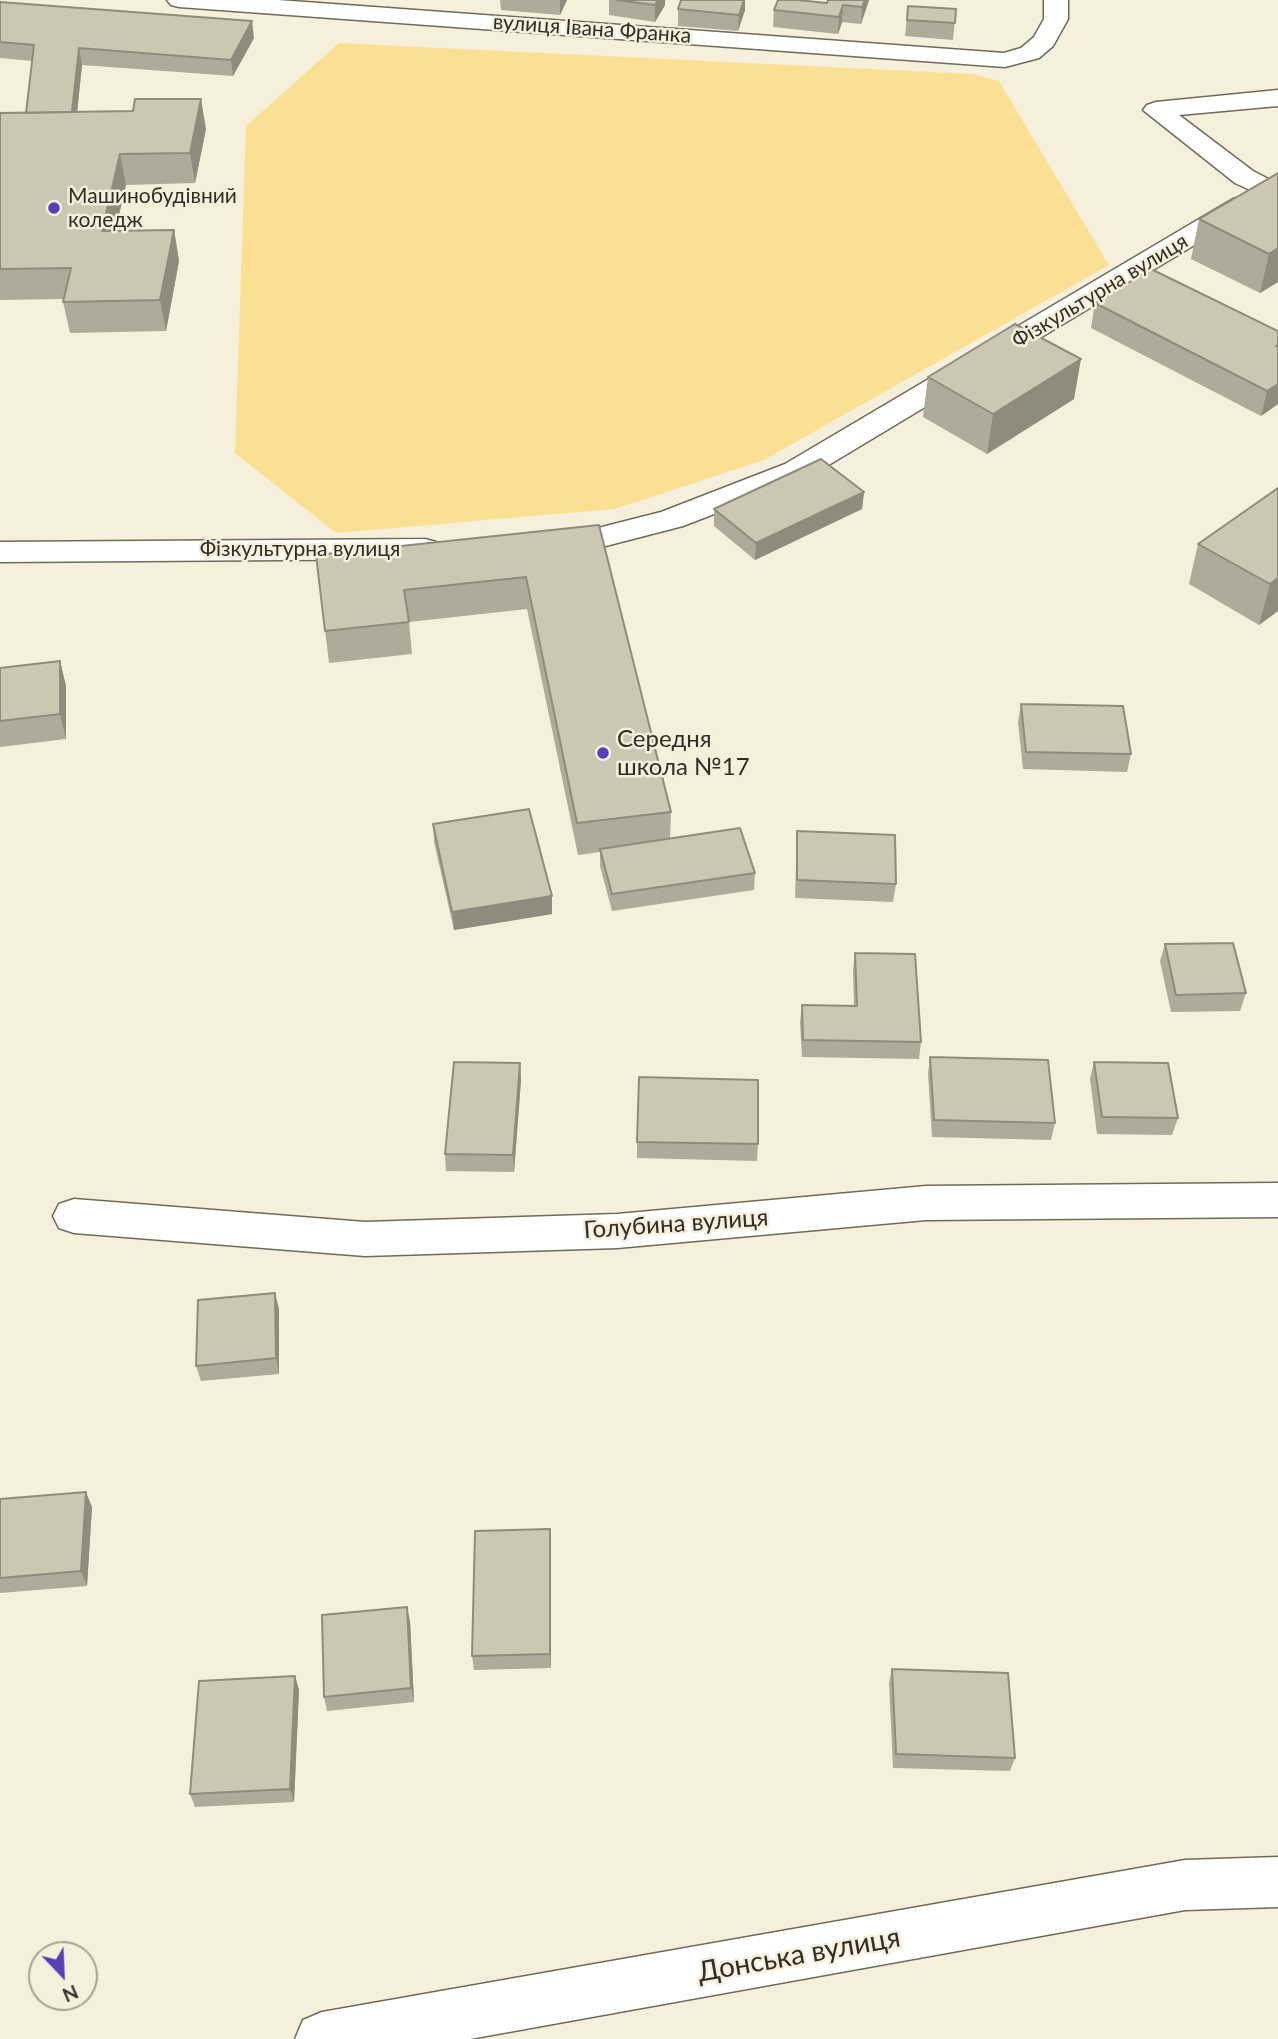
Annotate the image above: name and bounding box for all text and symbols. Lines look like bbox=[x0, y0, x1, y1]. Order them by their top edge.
street label: вулиця Івана Франка bbox=[492, 10, 692, 48]
place label: Машинобудівний коледж bbox=[68, 183, 237, 233]
marker: Машинобудівний коледж bbox=[46, 200, 62, 216]
street label: Фізкультурна вулиця bbox=[1008, 229, 1192, 353]
street label: Фізкультурна вулиця bbox=[200, 536, 400, 562]
place label: Середня школа №17 bbox=[617, 725, 750, 781]
marker: Середня школа №17 bbox=[595, 745, 611, 761]
street label: Голубина вулиця bbox=[583, 1203, 769, 1245]
street label: Донська вулиця bbox=[695, 1921, 903, 1989]
north arrow bbox=[28, 1941, 98, 2011]
text: N bbox=[59, 1981, 82, 2007]

